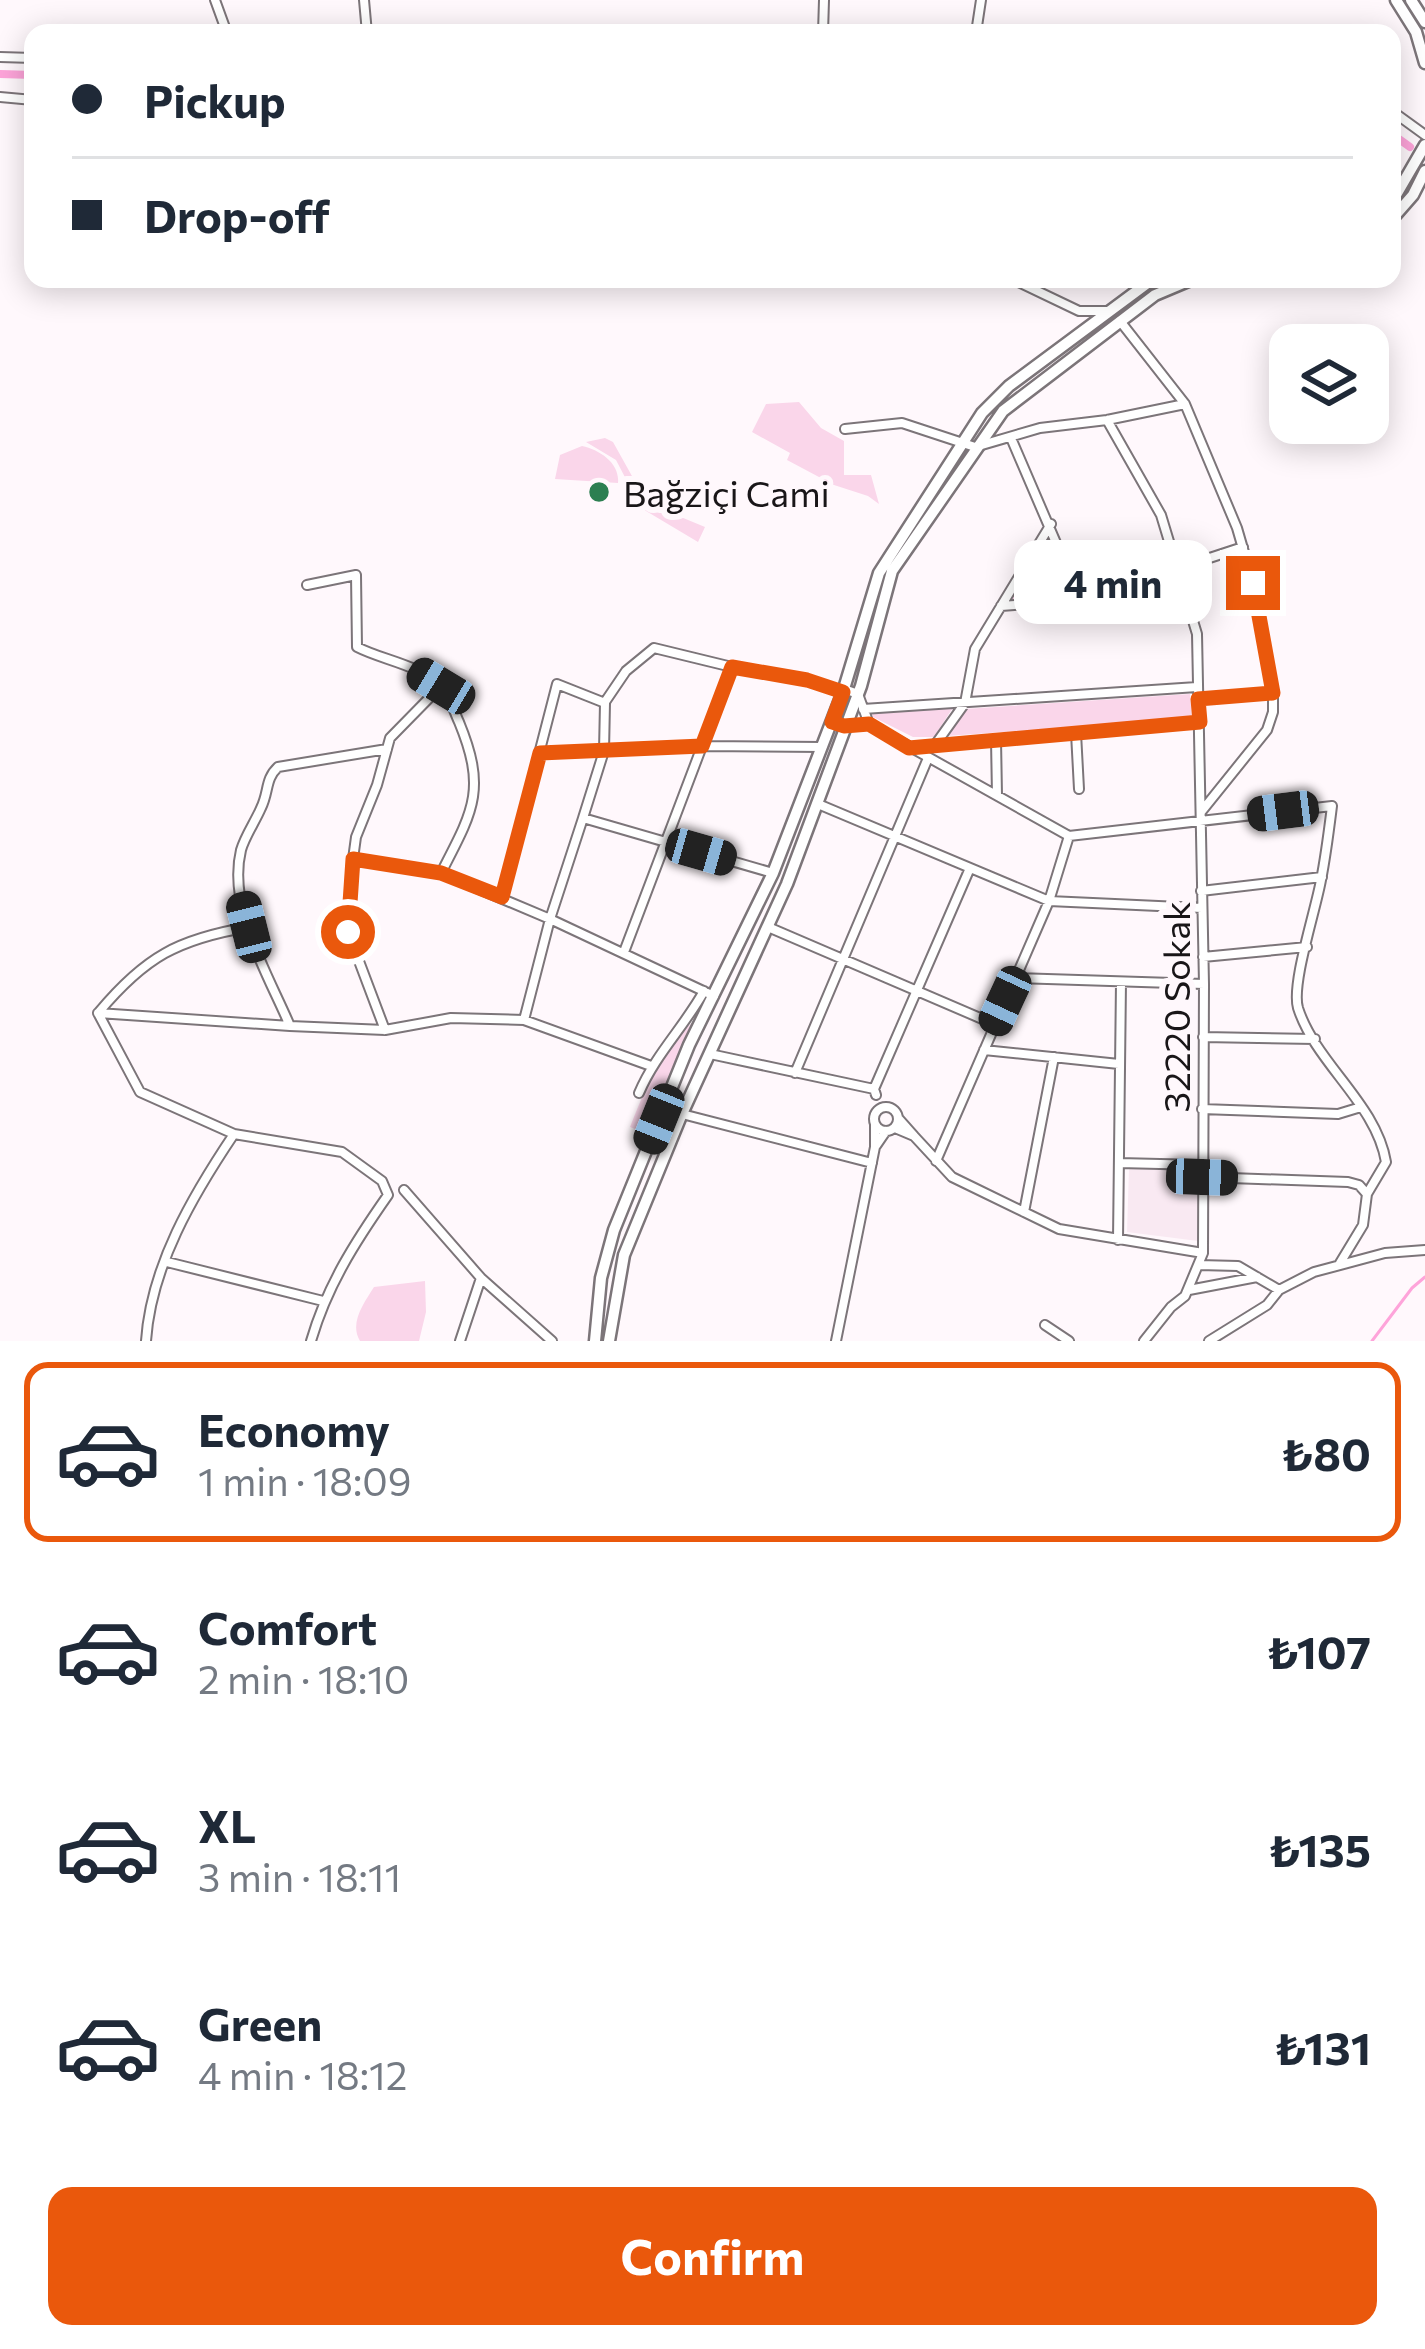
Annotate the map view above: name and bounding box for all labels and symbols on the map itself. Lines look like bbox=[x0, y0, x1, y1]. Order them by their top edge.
place label: Bağziçi Cami bbox=[623, 470, 830, 514]
marker: Bağziçi Cami bbox=[586, 479, 612, 505]
callout: 4 min bbox=[1013, 541, 1211, 625]
route end bbox=[1226, 556, 1280, 610]
car bbox=[401, 652, 481, 720]
car bbox=[1245, 789, 1321, 833]
car bbox=[661, 825, 741, 879]
car bbox=[223, 888, 275, 966]
street label: 32220 Sokak bbox=[1153, 901, 1197, 1113]
route start bbox=[321, 905, 375, 959]
car bbox=[973, 961, 1037, 1041]
car bbox=[629, 1079, 689, 1159]
car bbox=[1165, 1158, 1239, 1196]

